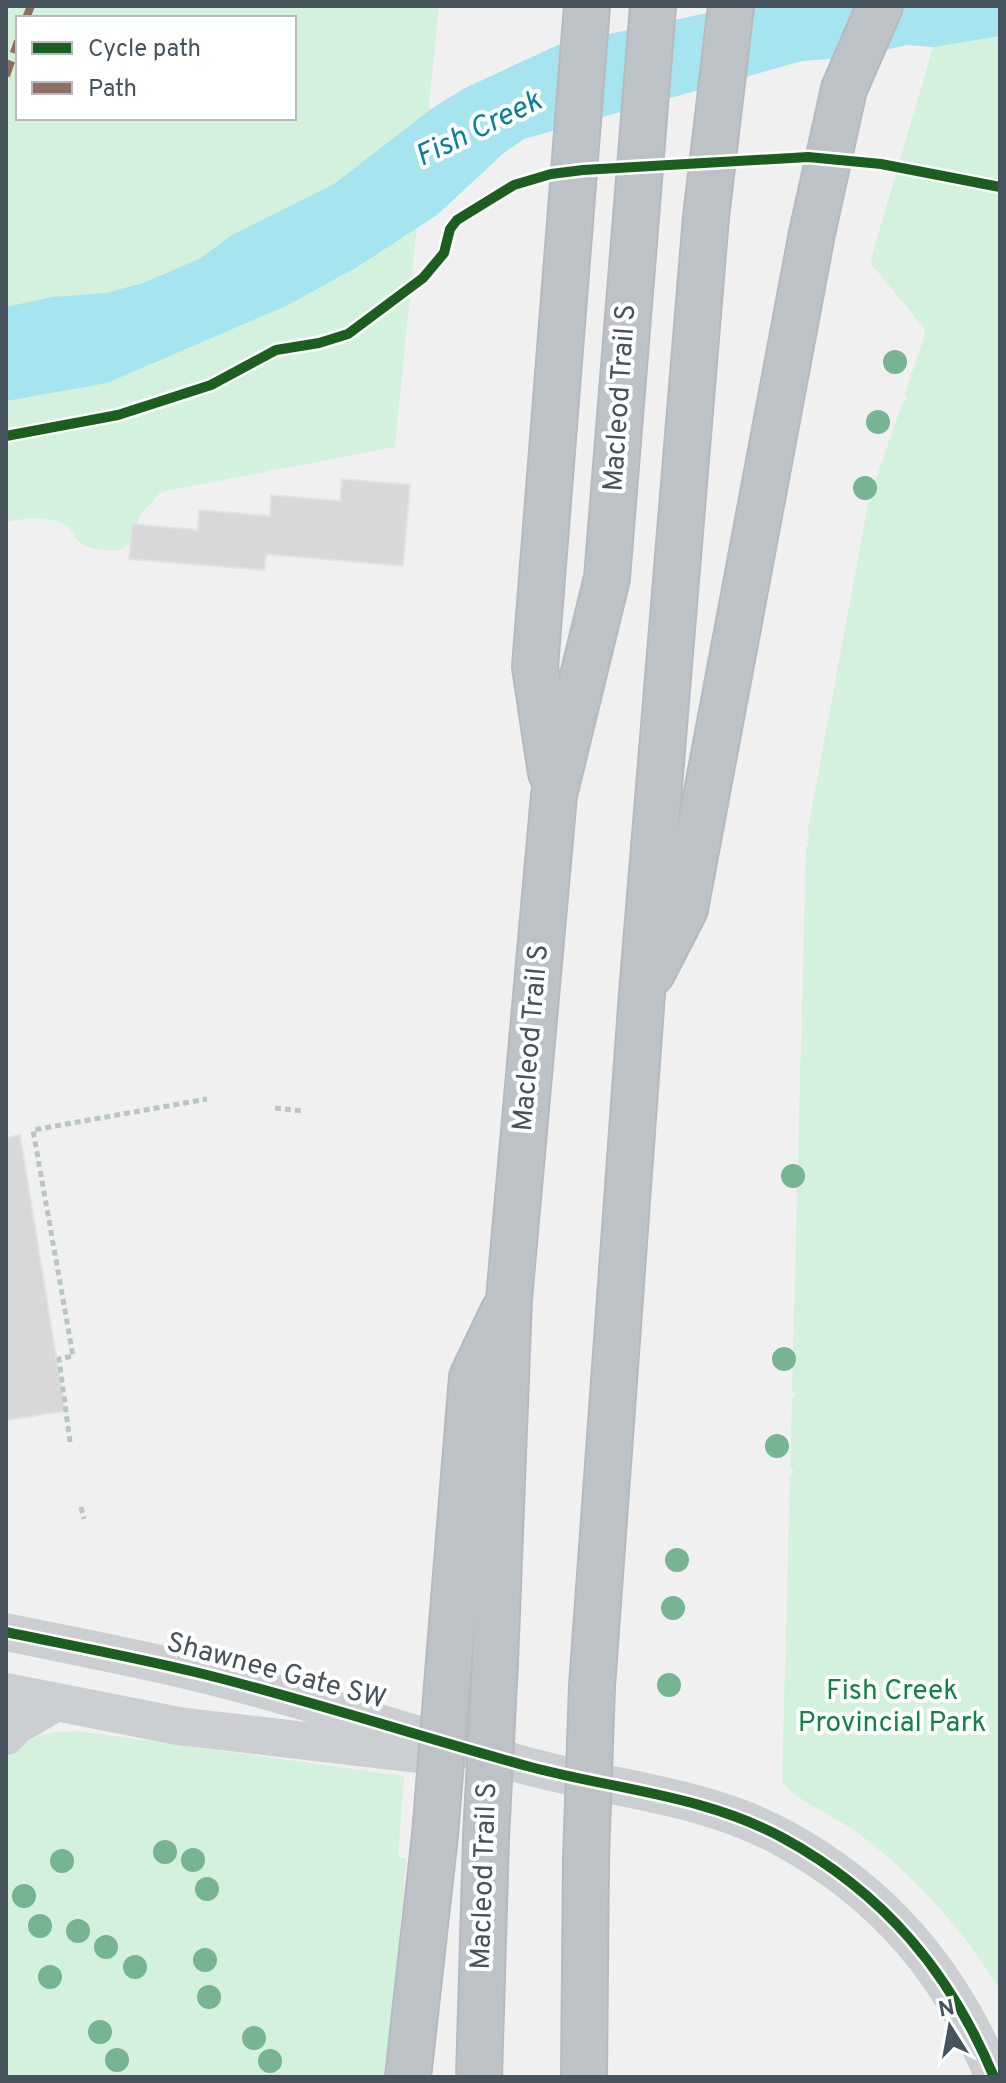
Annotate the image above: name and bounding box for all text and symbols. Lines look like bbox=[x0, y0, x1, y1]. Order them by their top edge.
legend bbox=[16, 16, 296, 120]
text: Cycle path bbox=[88, 35, 201, 65]
text: Path bbox=[88, 75, 137, 105]
water label: Fish Creek bbox=[410, 83, 549, 176]
street label: Macleod Trail S bbox=[596, 303, 646, 493]
street label: Macleod Trail S bbox=[506, 943, 558, 1133]
street label: Shawnee Gate SW bbox=[162, 1625, 390, 1719]
park label: Fish Creek Provincial Park bbox=[798, 1674, 986, 1742]
street label: Macleod Trail S bbox=[464, 1782, 506, 1970]
north arrow bbox=[910, 1987, 990, 2067]
text: N bbox=[936, 1995, 957, 2025]

